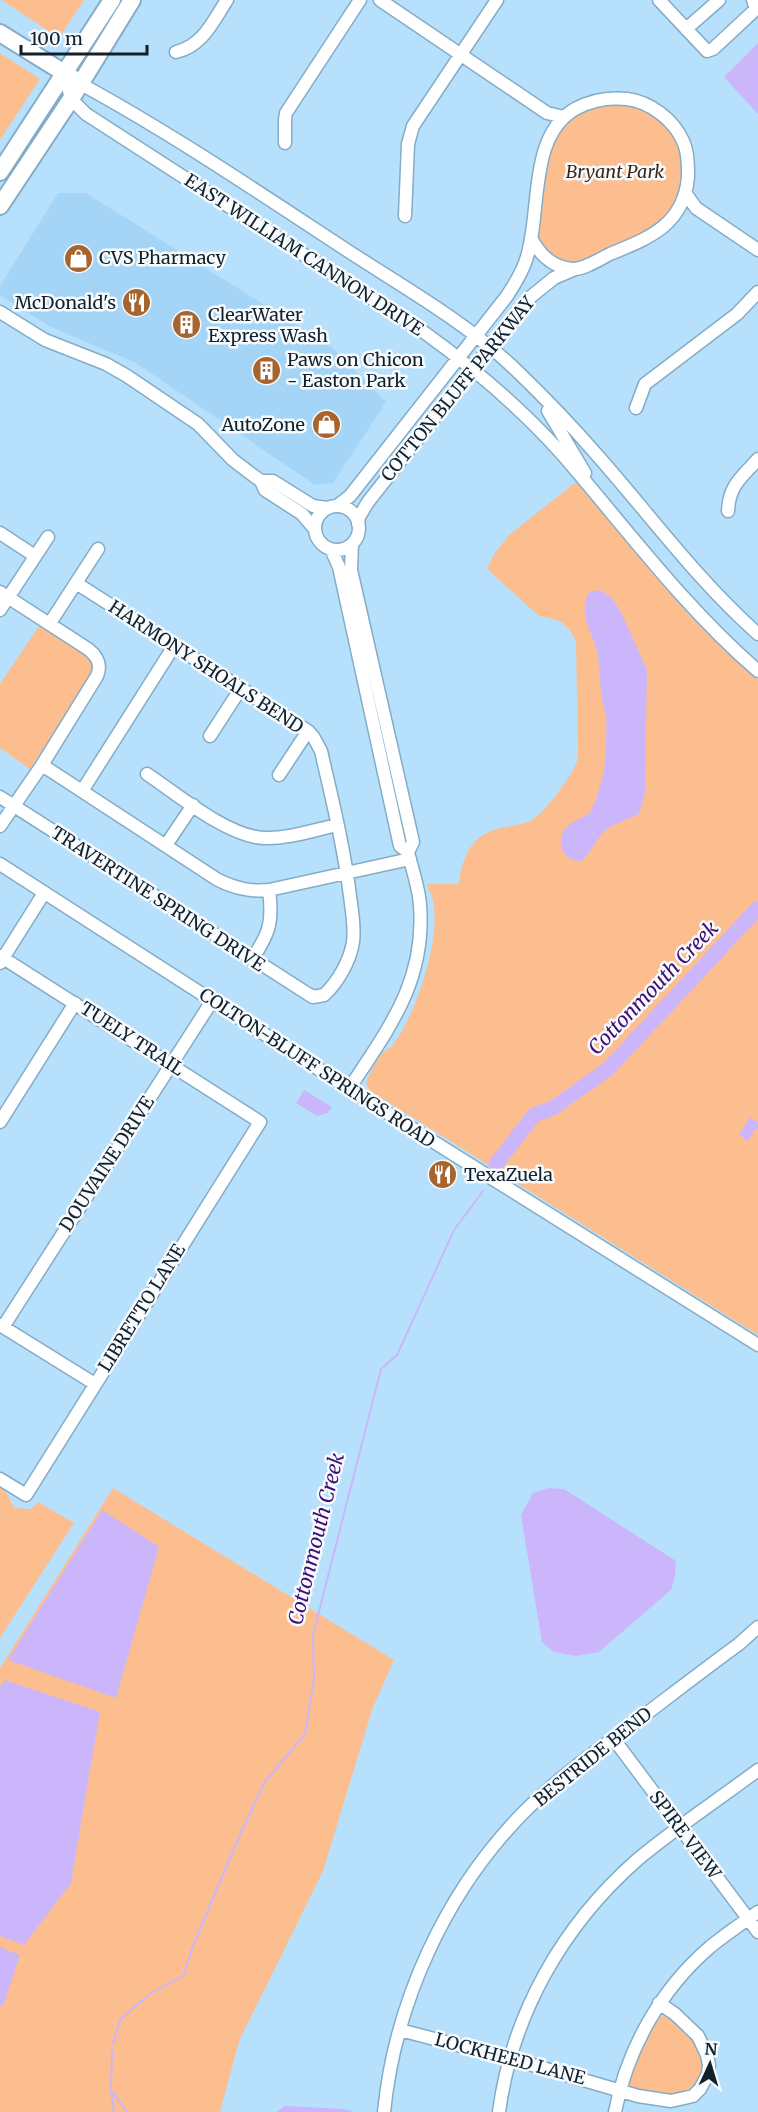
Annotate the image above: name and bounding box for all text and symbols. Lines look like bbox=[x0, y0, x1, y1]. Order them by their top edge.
scale bar bbox=[21, 18, 147, 56]
text: 100 m bbox=[30, 27, 83, 50]
park label: Bryant Park bbox=[566, 160, 664, 183]
street label: EAST WILLIAM CANNON DRIVE bbox=[180, 169, 429, 341]
shop icon: CVS Pharmacy bbox=[62, 242, 94, 274]
place label: CVS Pharmacy bbox=[99, 246, 227, 269]
restaurant icon: McDonald's bbox=[121, 287, 153, 319]
place label: McDonald's bbox=[14, 291, 116, 314]
street label: COTTON BLUFF PARKWAY bbox=[376, 291, 540, 486]
place label: ClearWater Express Wash bbox=[208, 303, 328, 347]
building icon: ClearWater Express Wash bbox=[171, 309, 203, 341]
place label: Paws on Chicon - Easton Park bbox=[287, 348, 424, 392]
building icon: Paws on Chicon - Easton Park bbox=[250, 354, 282, 386]
shop icon: AutoZone bbox=[310, 409, 342, 441]
place label: AutoZone bbox=[220, 413, 305, 436]
street label: HARMONY SHOALS BEND bbox=[105, 595, 308, 738]
street label: TRAVERTINE SPRING DRIVE bbox=[47, 821, 270, 977]
water label: Cottonmouth Creek bbox=[582, 916, 723, 1060]
street label: COLTON-BLUFF SPRINGS ROAD bbox=[195, 983, 440, 1153]
street label: TUELY TRAIL bbox=[76, 996, 189, 1081]
street label: DOUVAINE DRIVE bbox=[54, 1091, 159, 1236]
restaurant icon: TexaZuela bbox=[427, 1159, 459, 1191]
place label: TexaZuela bbox=[464, 1163, 553, 1186]
street label: LIBRETTO LANE bbox=[93, 1239, 190, 1376]
water label: Cottonmouth Creek bbox=[282, 1450, 349, 1627]
street label: BESTRIDE BEND bbox=[529, 1702, 656, 1811]
street label: SPIRE VIEW bbox=[645, 1786, 727, 1884]
street label: LOCKHEED LANE bbox=[432, 2027, 588, 2090]
north arrow bbox=[680, 2034, 740, 2094]
text: N bbox=[704, 2039, 718, 2059]

